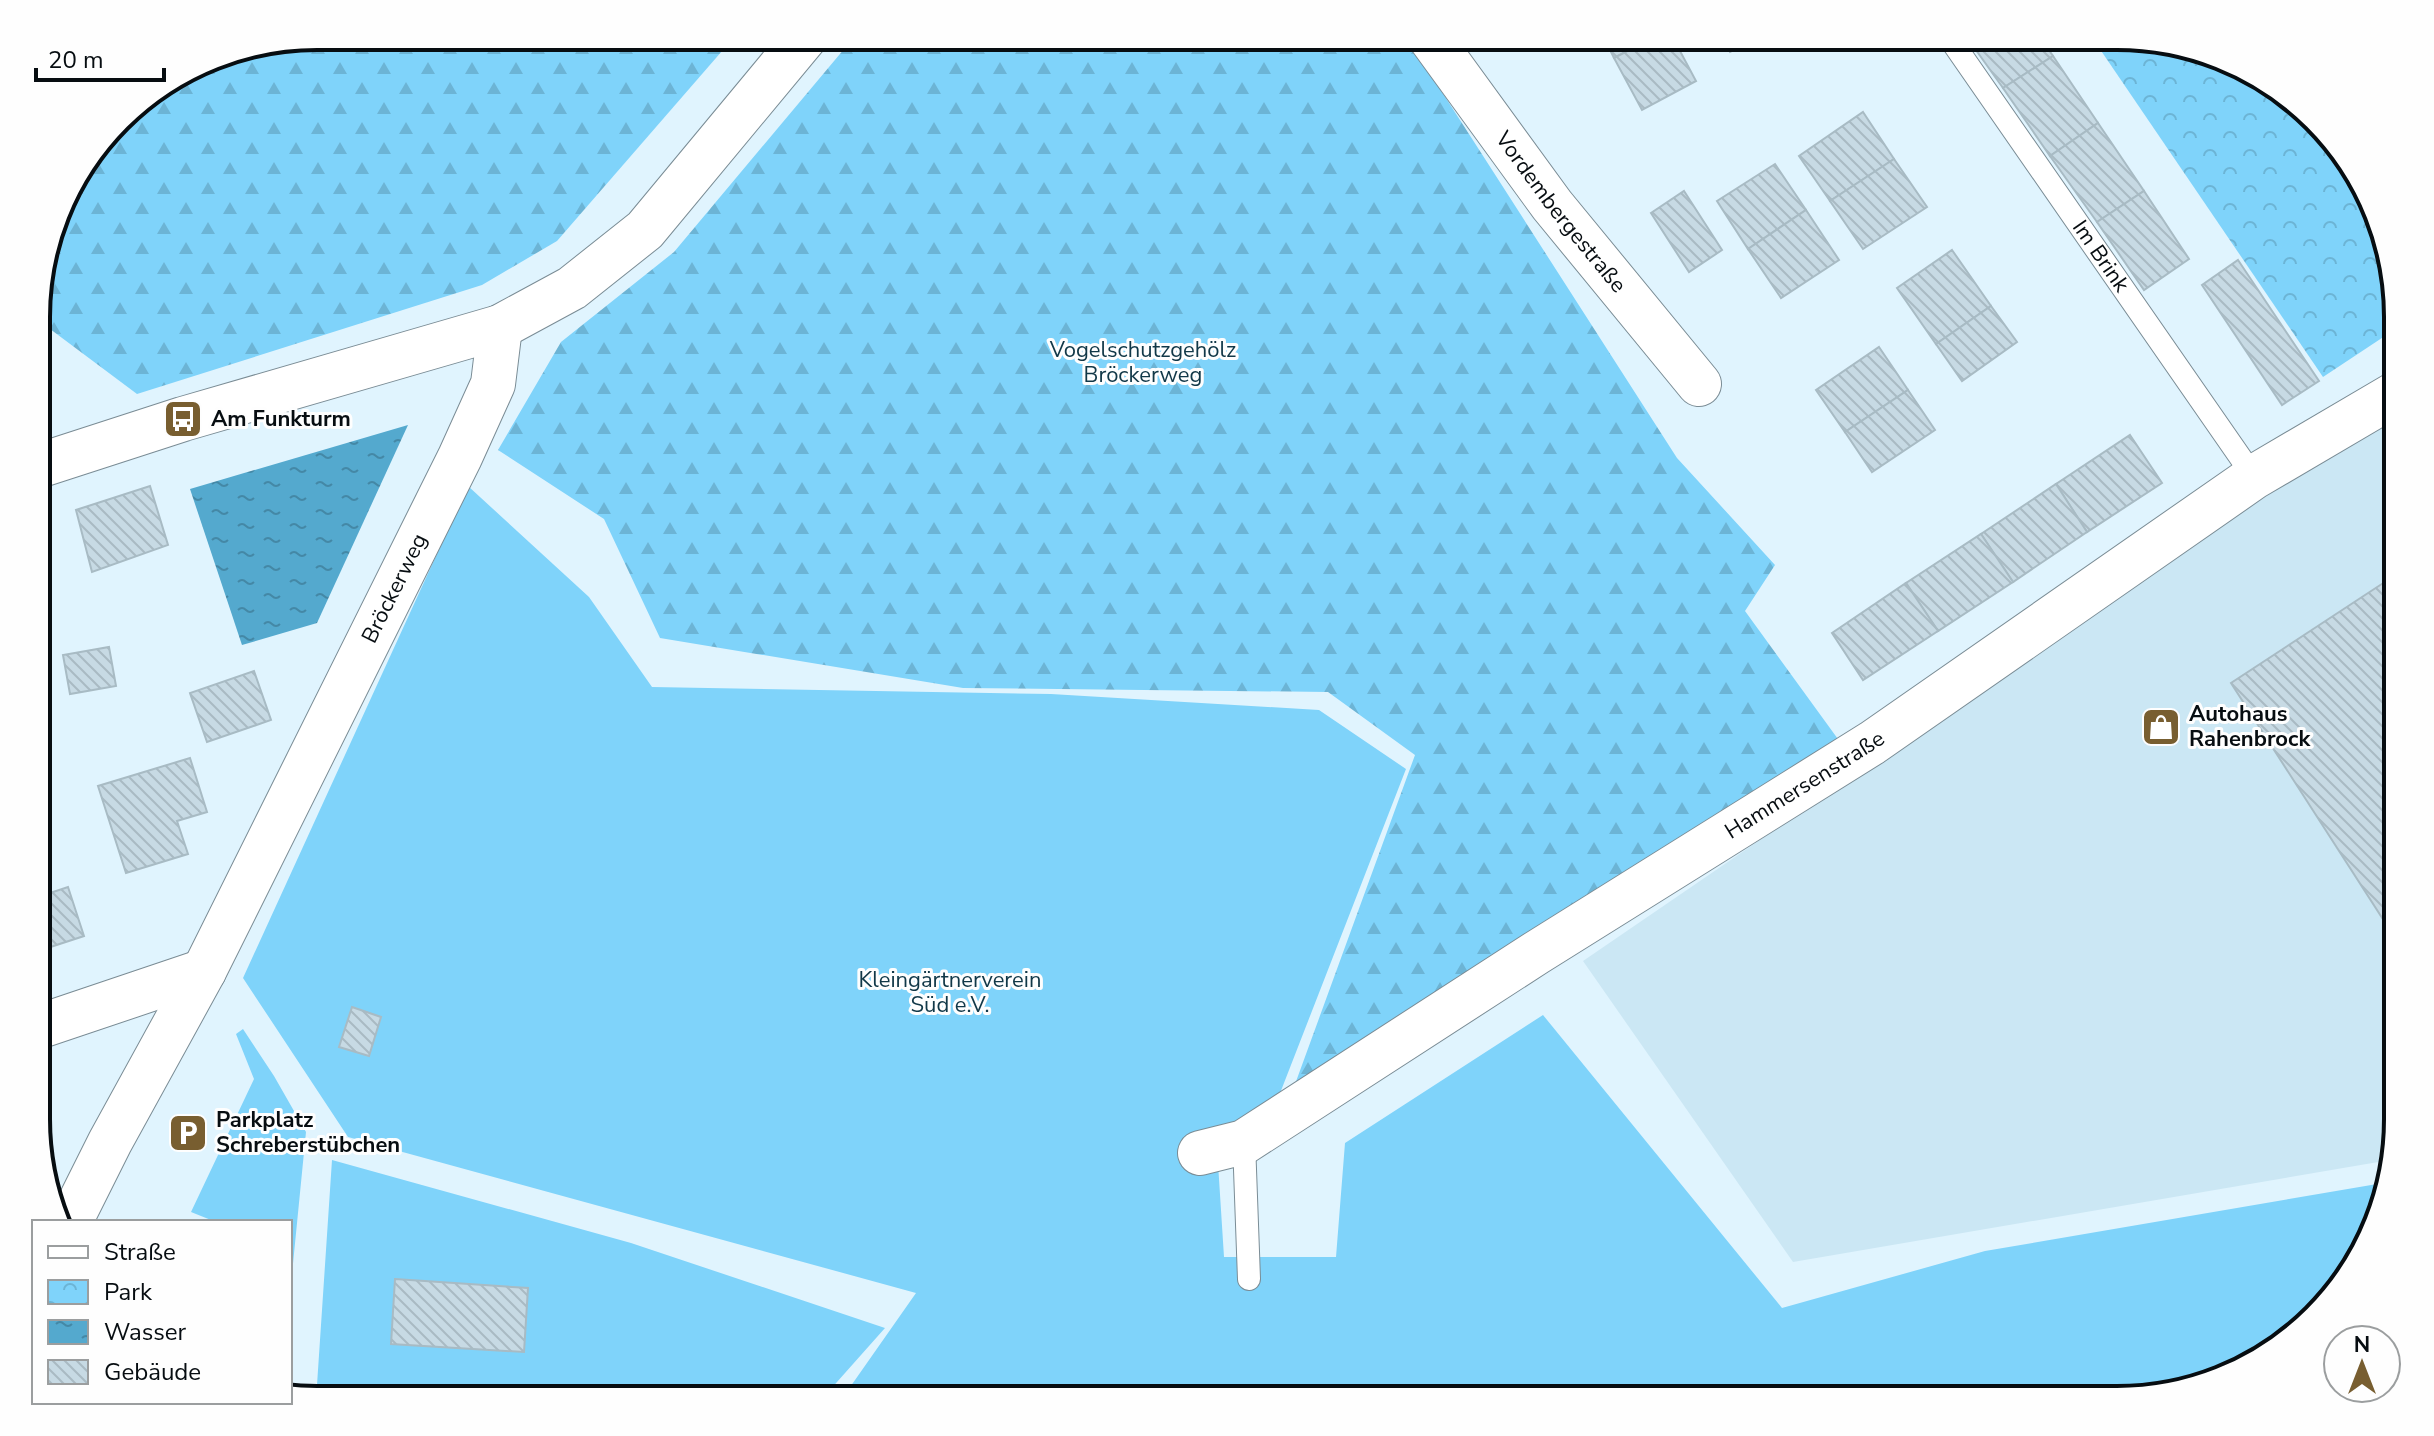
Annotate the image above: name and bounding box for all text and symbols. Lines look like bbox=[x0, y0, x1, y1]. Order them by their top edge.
scale bar bbox=[36, 32, 164, 82]
text: 20 m bbox=[48, 44, 104, 76]
street label: Vordembergestraße bbox=[1488, 125, 1633, 299]
street label: Im Brink bbox=[2065, 214, 2137, 299]
park label: Vogelschutzgehölz Bröckerweg bbox=[1049, 335, 1236, 390]
bus stop icon: Am Funkturm bbox=[162, 398, 204, 440]
place label: Am Funkturm bbox=[211, 404, 351, 434]
street label: Bröckerweg bbox=[355, 528, 435, 648]
place label: Autohaus Rahenbrock bbox=[2189, 699, 2311, 754]
shop icon: Autohaus Rahenbrock bbox=[2140, 706, 2182, 748]
street label: Hammersenstraße bbox=[1719, 724, 1891, 846]
park label: Kleingärtnerverein Süd e.V. bbox=[859, 965, 1041, 1020]
place label: Parkplatz Schreberstübchen bbox=[216, 1105, 400, 1160]
parking icon: Parkplatz Schreberstübchen bbox=[167, 1112, 209, 1154]
legend bbox=[32, 1220, 292, 1404]
text: Straße bbox=[104, 1236, 176, 1268]
text: Park bbox=[104, 1276, 153, 1308]
text: Wasser bbox=[104, 1316, 187, 1348]
north arrow bbox=[2322, 1324, 2402, 1404]
text: N bbox=[2354, 1330, 2370, 1360]
text: Gebäude bbox=[104, 1356, 201, 1388]

